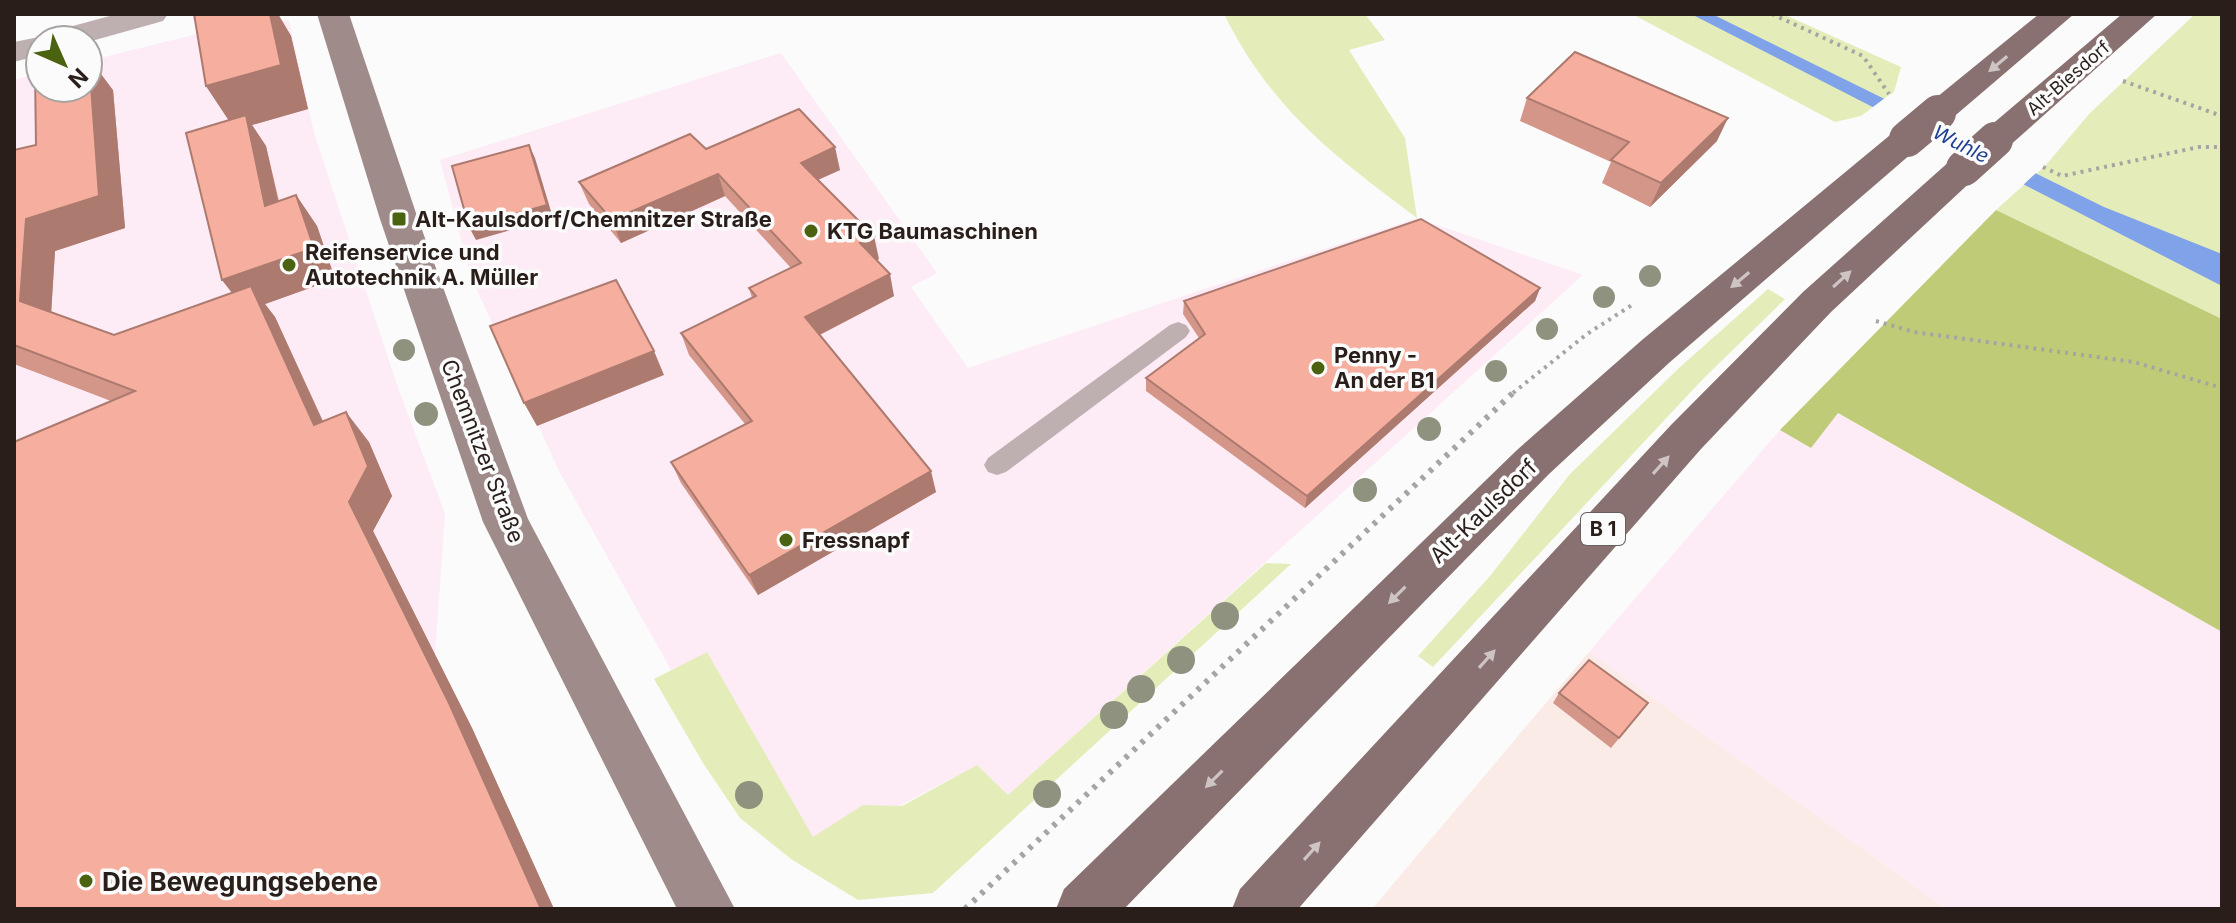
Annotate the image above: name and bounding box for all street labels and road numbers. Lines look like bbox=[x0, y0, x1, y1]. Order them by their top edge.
street label: Alt-Biesdorf bbox=[2022, 36, 2114, 120]
street label: Chemnitzer Straße bbox=[436, 356, 530, 546]
street label: Alt-Kaulsdorf bbox=[1424, 454, 1542, 568]
road number: B 1 bbox=[1581, 513, 1625, 545]

